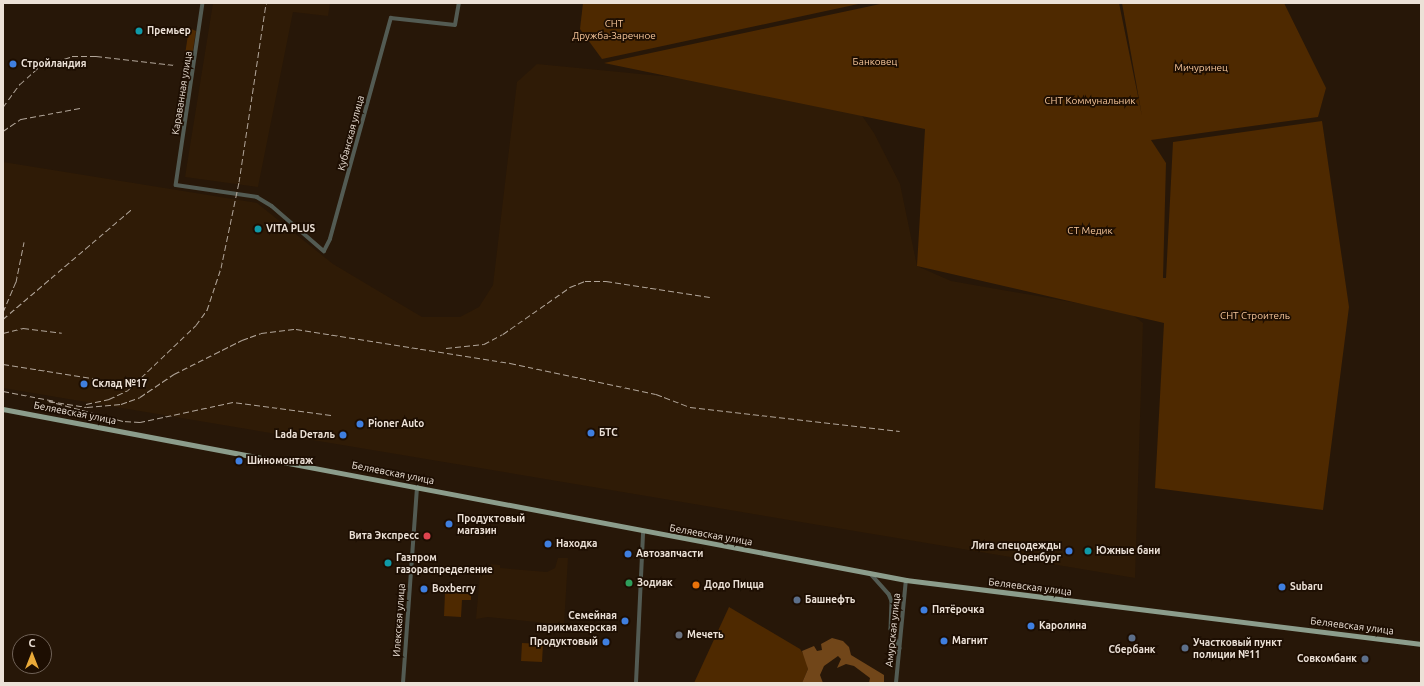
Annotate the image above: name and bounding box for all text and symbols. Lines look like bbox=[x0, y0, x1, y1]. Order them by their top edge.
park label: СНТ Дружба-Заречное bbox=[572, 17, 656, 40]
place label: Премьер bbox=[147, 25, 191, 37]
marker: Премьер bbox=[134, 26, 144, 36]
street label: Караванная улица bbox=[169, 50, 195, 136]
park label: Банковец bbox=[853, 56, 897, 68]
place label: Стройландия bbox=[21, 58, 86, 70]
marker: Стройландия bbox=[8, 59, 18, 69]
park label: Мичуринец bbox=[1174, 62, 1228, 74]
street label: Кубанская улица bbox=[335, 94, 367, 172]
park label: СНТ Коммунальник bbox=[1044, 95, 1136, 107]
place label: VITA PLUS bbox=[266, 223, 315, 235]
marker: VITA PLUS bbox=[253, 224, 263, 234]
park label: СТ Медик bbox=[1067, 225, 1113, 237]
park label: СНТ Строитель bbox=[1220, 310, 1290, 322]
place label: Склад №17 bbox=[92, 378, 147, 390]
marker: Склад №17 bbox=[79, 379, 89, 389]
street label: Беляевская улица bbox=[33, 399, 117, 427]
place label: Pioner Auto bbox=[368, 418, 424, 430]
marker: Pioner Auto bbox=[355, 419, 365, 429]
place label: БТС bbox=[599, 427, 618, 439]
marker: БТС bbox=[586, 428, 596, 438]
place label: Lada Dеталь bbox=[275, 429, 335, 441]
marker: Lada Dеталь bbox=[338, 430, 348, 440]
place label: Шиномонтаж bbox=[247, 455, 313, 467]
marker: Шиномонтаж bbox=[234, 456, 244, 466]
street label: Беляевская улица bbox=[351, 459, 435, 487]
place label: Продуктовый магазин bbox=[457, 512, 525, 536]
marker: Продуктовый магазин bbox=[444, 519, 454, 529]
street label: Беляевская улица bbox=[669, 522, 753, 548]
place label: Вита Экспресс bbox=[349, 530, 419, 542]
marker: Вита Экспресс bbox=[422, 531, 432, 541]
place label: Находка bbox=[556, 538, 597, 550]
marker: Находка bbox=[543, 539, 553, 549]
place label: Лига спецодежды Оренбург bbox=[971, 539, 1061, 562]
place label: Южные бани bbox=[1096, 545, 1160, 557]
marker: Лига спецодежды Оренбург bbox=[1064, 546, 1074, 556]
marker: Южные бани bbox=[1083, 546, 1093, 556]
place label: Автозапчасти bbox=[636, 548, 703, 560]
marker: Автозапчасти bbox=[623, 549, 633, 559]
place label: Газпром газораспределение bbox=[396, 551, 493, 574]
marker: Газпром газораспределение bbox=[383, 558, 393, 568]
street label: Беляевская улица bbox=[988, 576, 1072, 598]
place label: Зодиак bbox=[637, 577, 673, 589]
marker: Зодиак bbox=[624, 578, 634, 588]
place label: Додо Пицца bbox=[704, 579, 764, 591]
marker: Додо Пицца bbox=[691, 580, 701, 590]
place label: Subaru bbox=[1290, 581, 1323, 593]
marker: Subaru bbox=[1277, 582, 1287, 592]
street label: Илекская улица bbox=[390, 583, 408, 657]
place label: Boxberry bbox=[432, 583, 475, 595]
marker: Boxberry bbox=[419, 584, 429, 594]
street label: Амурская улица bbox=[883, 592, 903, 668]
place label: Башнефть bbox=[805, 594, 855, 606]
marker: Башнефть bbox=[792, 595, 802, 605]
place label: Пятёрочка bbox=[932, 604, 984, 616]
marker: Пятёрочка bbox=[919, 605, 929, 615]
place label: Семейная парикмахерская bbox=[536, 609, 617, 632]
street label: Беляевская улица bbox=[1310, 615, 1394, 637]
marker: Семейная парикмахерская bbox=[620, 616, 630, 626]
place label: Каролина bbox=[1039, 620, 1087, 632]
marker: Каролина bbox=[1026, 621, 1036, 631]
place label: Мечеть bbox=[687, 629, 724, 641]
marker: Мечеть bbox=[674, 630, 684, 640]
marker: Сбербанк bbox=[1127, 633, 1137, 643]
north arrow bbox=[12, 634, 52, 674]
place label: Магнит bbox=[952, 635, 988, 647]
place label: Продуктовый bbox=[530, 636, 598, 648]
marker: Магнит bbox=[939, 636, 949, 646]
place label: Участковый пункт полиции №11 bbox=[1193, 636, 1282, 660]
text: С bbox=[28, 637, 36, 649]
marker: Продуктовый bbox=[601, 637, 611, 647]
marker: Участковый пункт полиции №11 bbox=[1180, 643, 1190, 653]
place label: Сбербанк bbox=[1108, 644, 1156, 656]
place label: Совкомбанк bbox=[1297, 653, 1357, 665]
marker: Совкомбанк bbox=[1360, 654, 1370, 664]

